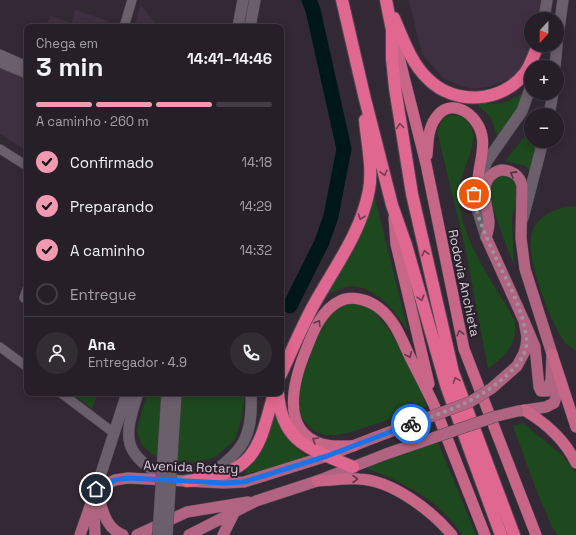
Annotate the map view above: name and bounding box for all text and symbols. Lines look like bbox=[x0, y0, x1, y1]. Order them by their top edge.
north arrow bbox=[524, 12, 564, 52]
map controls bbox=[524, 12, 564, 148]
text: Chega em bbox=[36, 35, 98, 52]
text: 14:41–14:46 bbox=[187, 49, 272, 68]
text: 3 min bbox=[36, 50, 104, 84]
button: + bbox=[524, 60, 564, 100]
button: − bbox=[524, 108, 564, 148]
text: A caminho · 260 m bbox=[36, 113, 149, 130]
one-way arrow bbox=[396, 123, 405, 129]
icon: check bbox=[36, 151, 58, 173]
text: Confirmado bbox=[70, 153, 154, 172]
text: 14:18 bbox=[242, 154, 272, 171]
one-way arrow bbox=[380, 170, 388, 177]
one-way arrow bbox=[510, 171, 517, 179]
pin bbox=[457, 177, 491, 211]
icon: bag bbox=[463, 183, 485, 205]
icon: check bbox=[36, 195, 58, 217]
text: Preparando bbox=[70, 197, 154, 216]
text: 14:29 bbox=[239, 198, 272, 215]
one-way arrow bbox=[358, 213, 366, 220]
street label: Rodovia Anchieta bbox=[444, 228, 484, 339]
icon: check bbox=[36, 239, 58, 261]
text: A caminho bbox=[70, 241, 145, 260]
text: 14:32 bbox=[239, 242, 272, 259]
one-way arrow bbox=[422, 250, 430, 256]
text: Entregue bbox=[70, 285, 136, 304]
one-way arrow bbox=[416, 295, 424, 301]
one-way arrow bbox=[314, 320, 321, 327]
one-way arrow bbox=[456, 330, 465, 337]
button: person bbox=[36, 332, 78, 374]
button: phone bbox=[230, 332, 272, 374]
text: Ana bbox=[88, 335, 115, 354]
one-way arrow bbox=[404, 351, 412, 358]
text: Entregador · 4.9 bbox=[88, 354, 187, 371]
one-way arrow bbox=[452, 376, 460, 383]
courier bbox=[391, 404, 431, 444]
icon: bike bbox=[400, 413, 422, 435]
one-way arrow bbox=[312, 437, 319, 444]
street label: Avenida Rotary bbox=[143, 457, 239, 477]
pin bbox=[79, 472, 113, 506]
one-way arrow bbox=[352, 475, 358, 483]
icon: home bbox=[85, 478, 107, 500]

